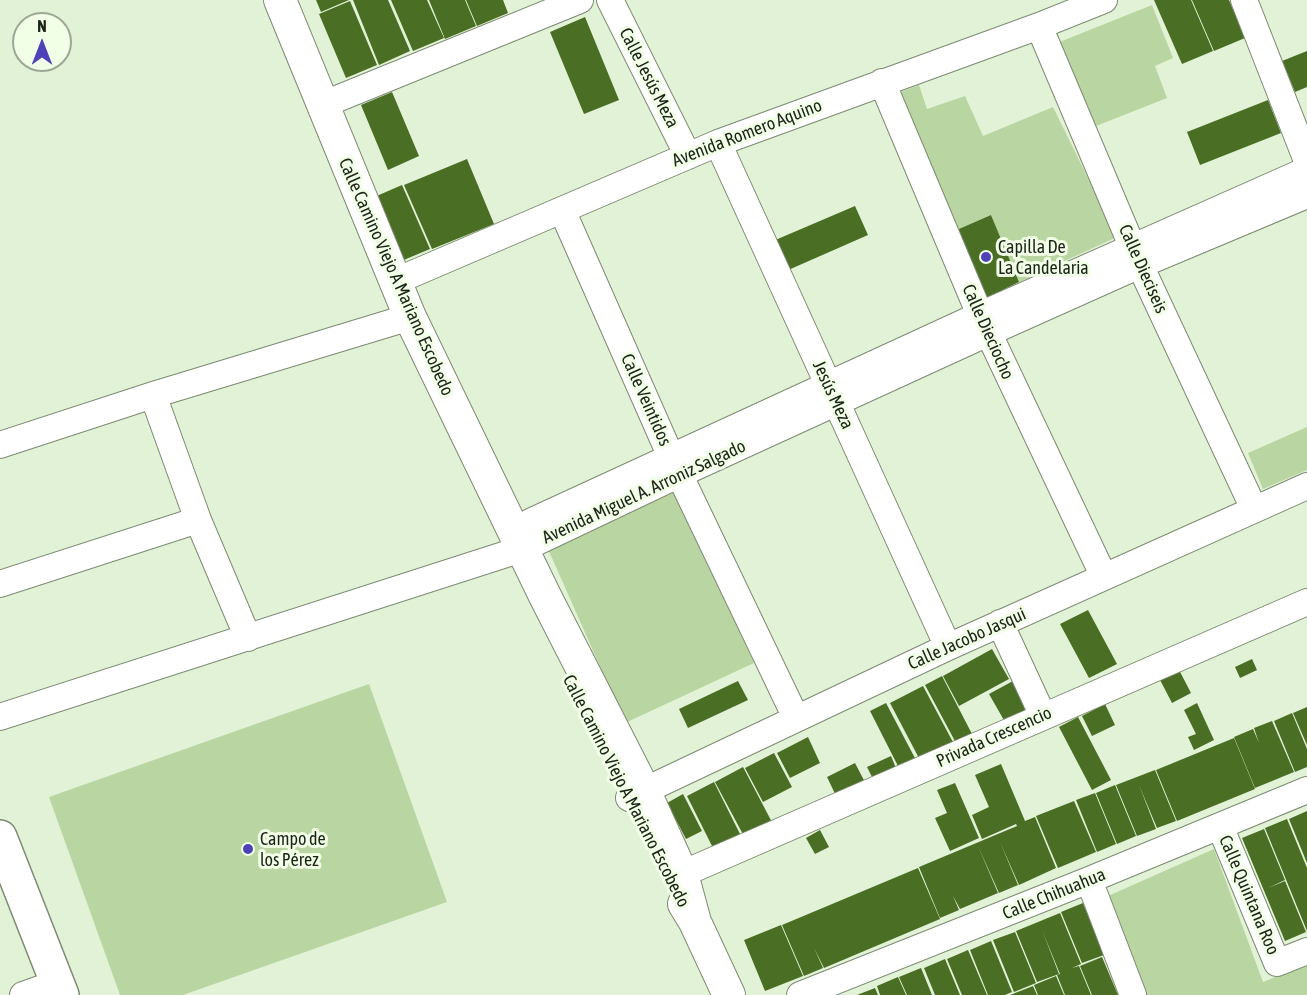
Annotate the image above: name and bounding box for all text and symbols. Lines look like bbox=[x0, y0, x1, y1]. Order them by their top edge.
north arrow bbox=[12, 12, 72, 72]
text: N bbox=[37, 17, 47, 35]
street label: Calle Jesús Meza bbox=[615, 24, 683, 132]
street label: Avenida Romero Aquino bbox=[669, 94, 825, 172]
street label: Calle Camino Viejo A Mariano Escobedo bbox=[334, 155, 458, 399]
street label: Calle Dieciseis bbox=[1114, 221, 1172, 317]
place label: Capilla De La Candelaria bbox=[998, 236, 1089, 278]
marker: Capilla De La Candelaria bbox=[979, 250, 993, 264]
street label: Calle Dieciocho bbox=[957, 281, 1019, 383]
street label: Calle Veintidos bbox=[616, 351, 676, 449]
street label: Jesús Meza bbox=[808, 357, 858, 433]
street label: Avenida Miguel A. Arroniz Salgado bbox=[539, 435, 749, 549]
street label: Calle Jacobo Jasqui bbox=[905, 603, 1029, 675]
street label: Calle Camino Viejo A Mariano Escobedo bbox=[558, 671, 694, 911]
street label: Privada Crescencio bbox=[933, 702, 1055, 772]
place label: Campo de los Pérez bbox=[260, 828, 326, 870]
street label: Calle Quintana Roo bbox=[1214, 832, 1284, 958]
marker: Campo de los Pérez bbox=[241, 842, 255, 856]
street label: Calle Chihuahua bbox=[999, 864, 1109, 924]

